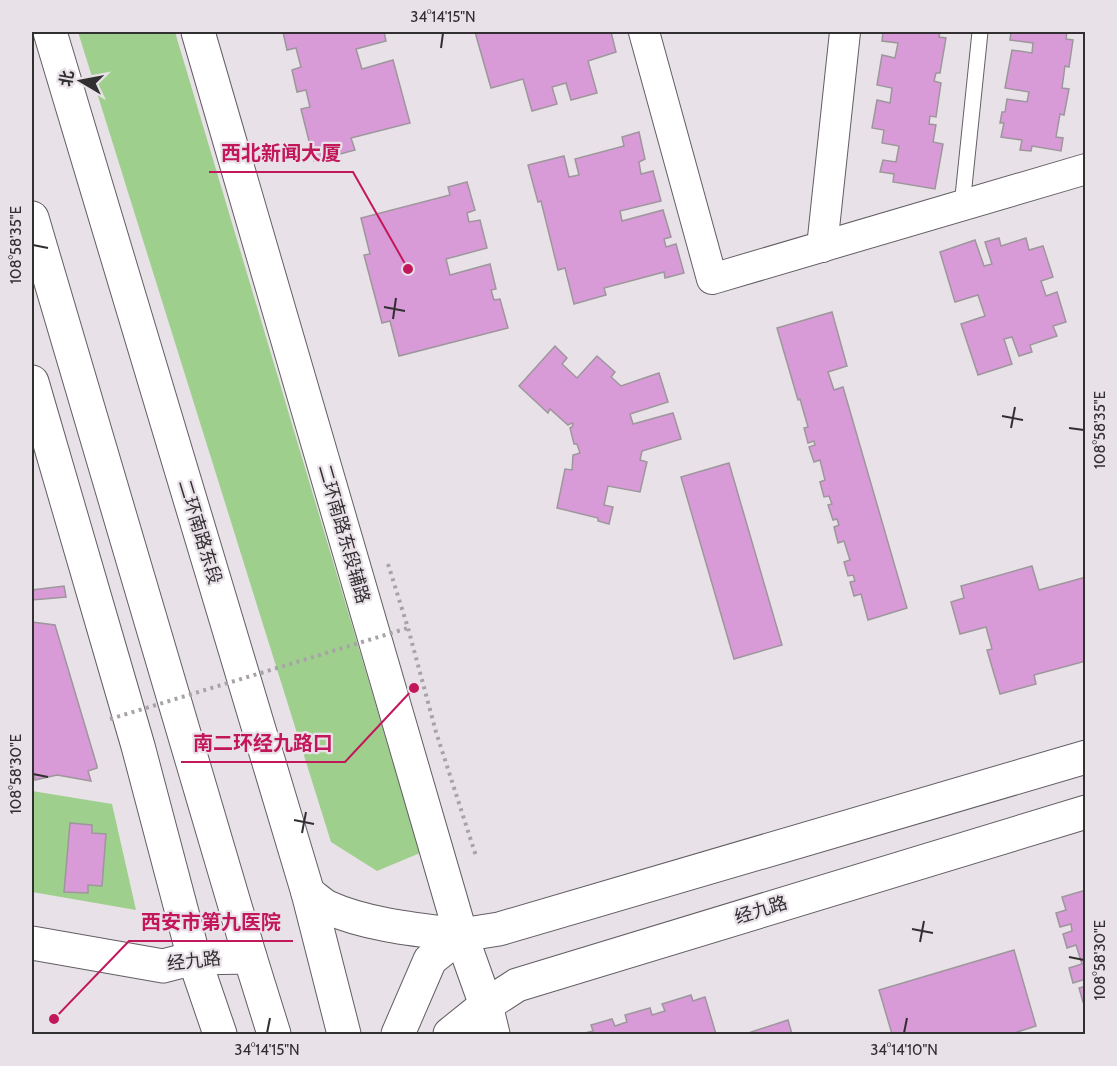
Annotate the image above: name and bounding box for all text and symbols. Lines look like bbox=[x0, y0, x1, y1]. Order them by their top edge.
text: 34°14'15"N bbox=[410, 8, 476, 26]
north arrow bbox=[51, 51, 111, 111]
text: 北 bbox=[56, 69, 77, 88]
callout: 西北新闻大厦 bbox=[209, 134, 353, 172]
text: 西北新闻大厦 bbox=[221, 141, 341, 165]
text: 108°58'35"E bbox=[7, 206, 25, 284]
text: 108°58'35"E bbox=[1091, 391, 1109, 469]
street label: 二环南路东段辅路 bbox=[314, 462, 374, 606]
street label: 二环南路东段 bbox=[174, 477, 226, 587]
callout: 南二环经九路口 bbox=[181, 724, 345, 762]
text: 南二环经九路口 bbox=[193, 731, 333, 755]
text: 108°58'30"E bbox=[7, 734, 25, 814]
street label: 经九路 bbox=[732, 892, 790, 928]
callout: 西安市第九医院 bbox=[129, 903, 293, 941]
text: 西安市第九医院 bbox=[141, 910, 281, 934]
text: 108°58'30"E bbox=[1091, 920, 1109, 1000]
street label: 经九路 bbox=[166, 947, 222, 975]
text: 34°14'15"N bbox=[234, 1041, 300, 1059]
text: 34°14'10"N bbox=[870, 1041, 938, 1059]

